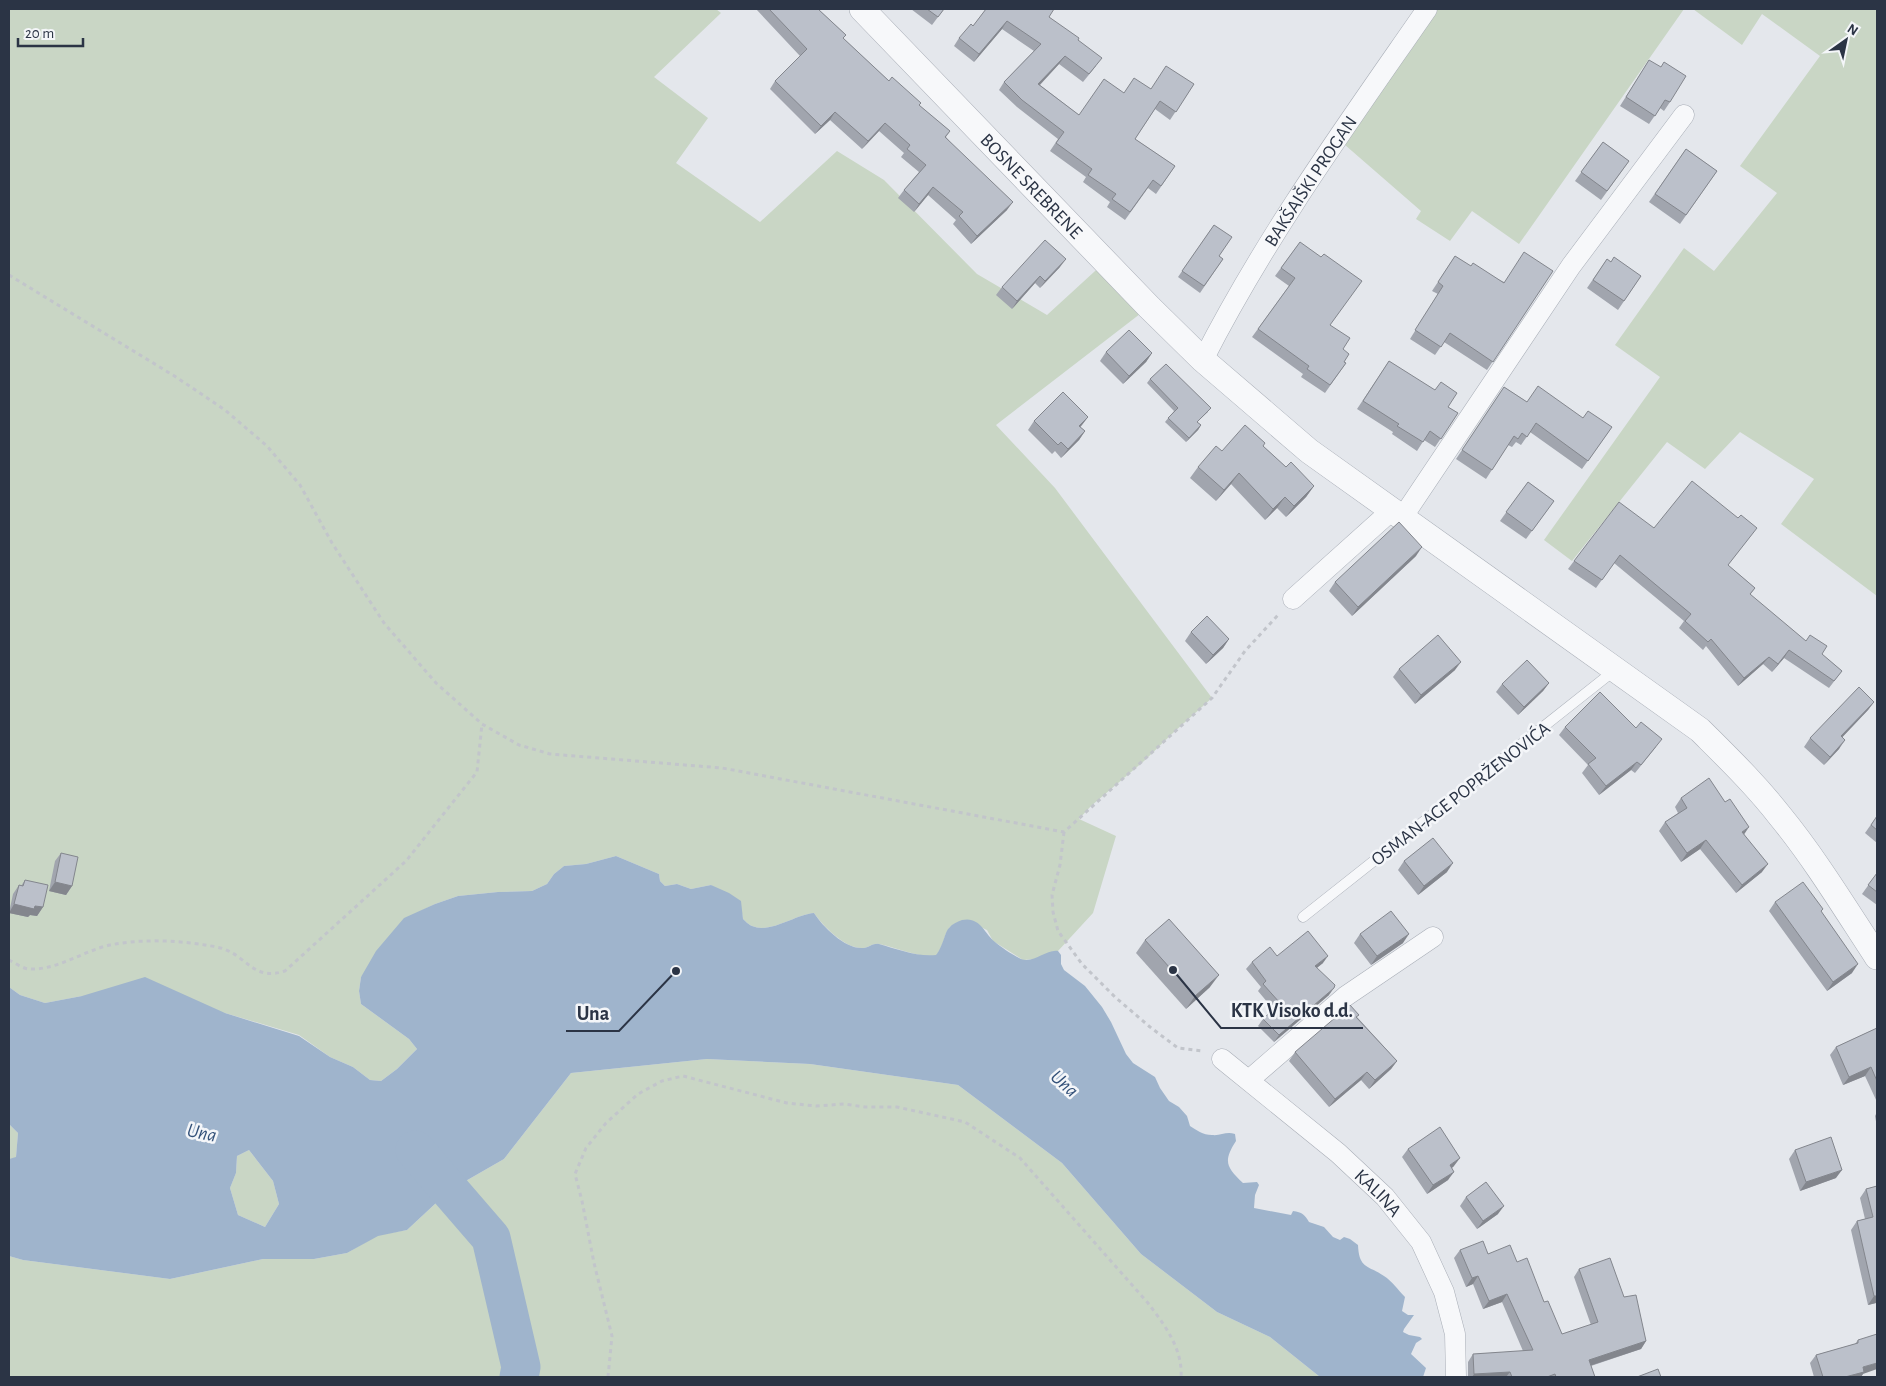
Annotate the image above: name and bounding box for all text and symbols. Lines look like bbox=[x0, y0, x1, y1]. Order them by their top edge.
scale bar bbox=[18, 15, 82, 47]
north arrow bbox=[1821, 15, 1871, 65]
text: N bbox=[1845, 21, 1860, 38]
text: 20 m bbox=[25, 26, 54, 41]
street label: BAKŠAIŠKI PROGAN bbox=[1262, 113, 1361, 250]
street label: BOSNE SREBRENE bbox=[976, 130, 1085, 243]
street label: OSMAN-AGE POPRŽENOVIĆA bbox=[1367, 717, 1554, 870]
callout: KTK Visoko d.d. bbox=[1221, 993, 1363, 1028]
callout: Una bbox=[566, 996, 619, 1031]
text: KTK Visoko d.d. bbox=[1231, 1001, 1353, 1021]
text: Una bbox=[577, 1004, 610, 1024]
water label: Una bbox=[1047, 1066, 1082, 1101]
water label: Una bbox=[185, 1120, 218, 1146]
street label: KALINA bbox=[1351, 1166, 1405, 1221]

